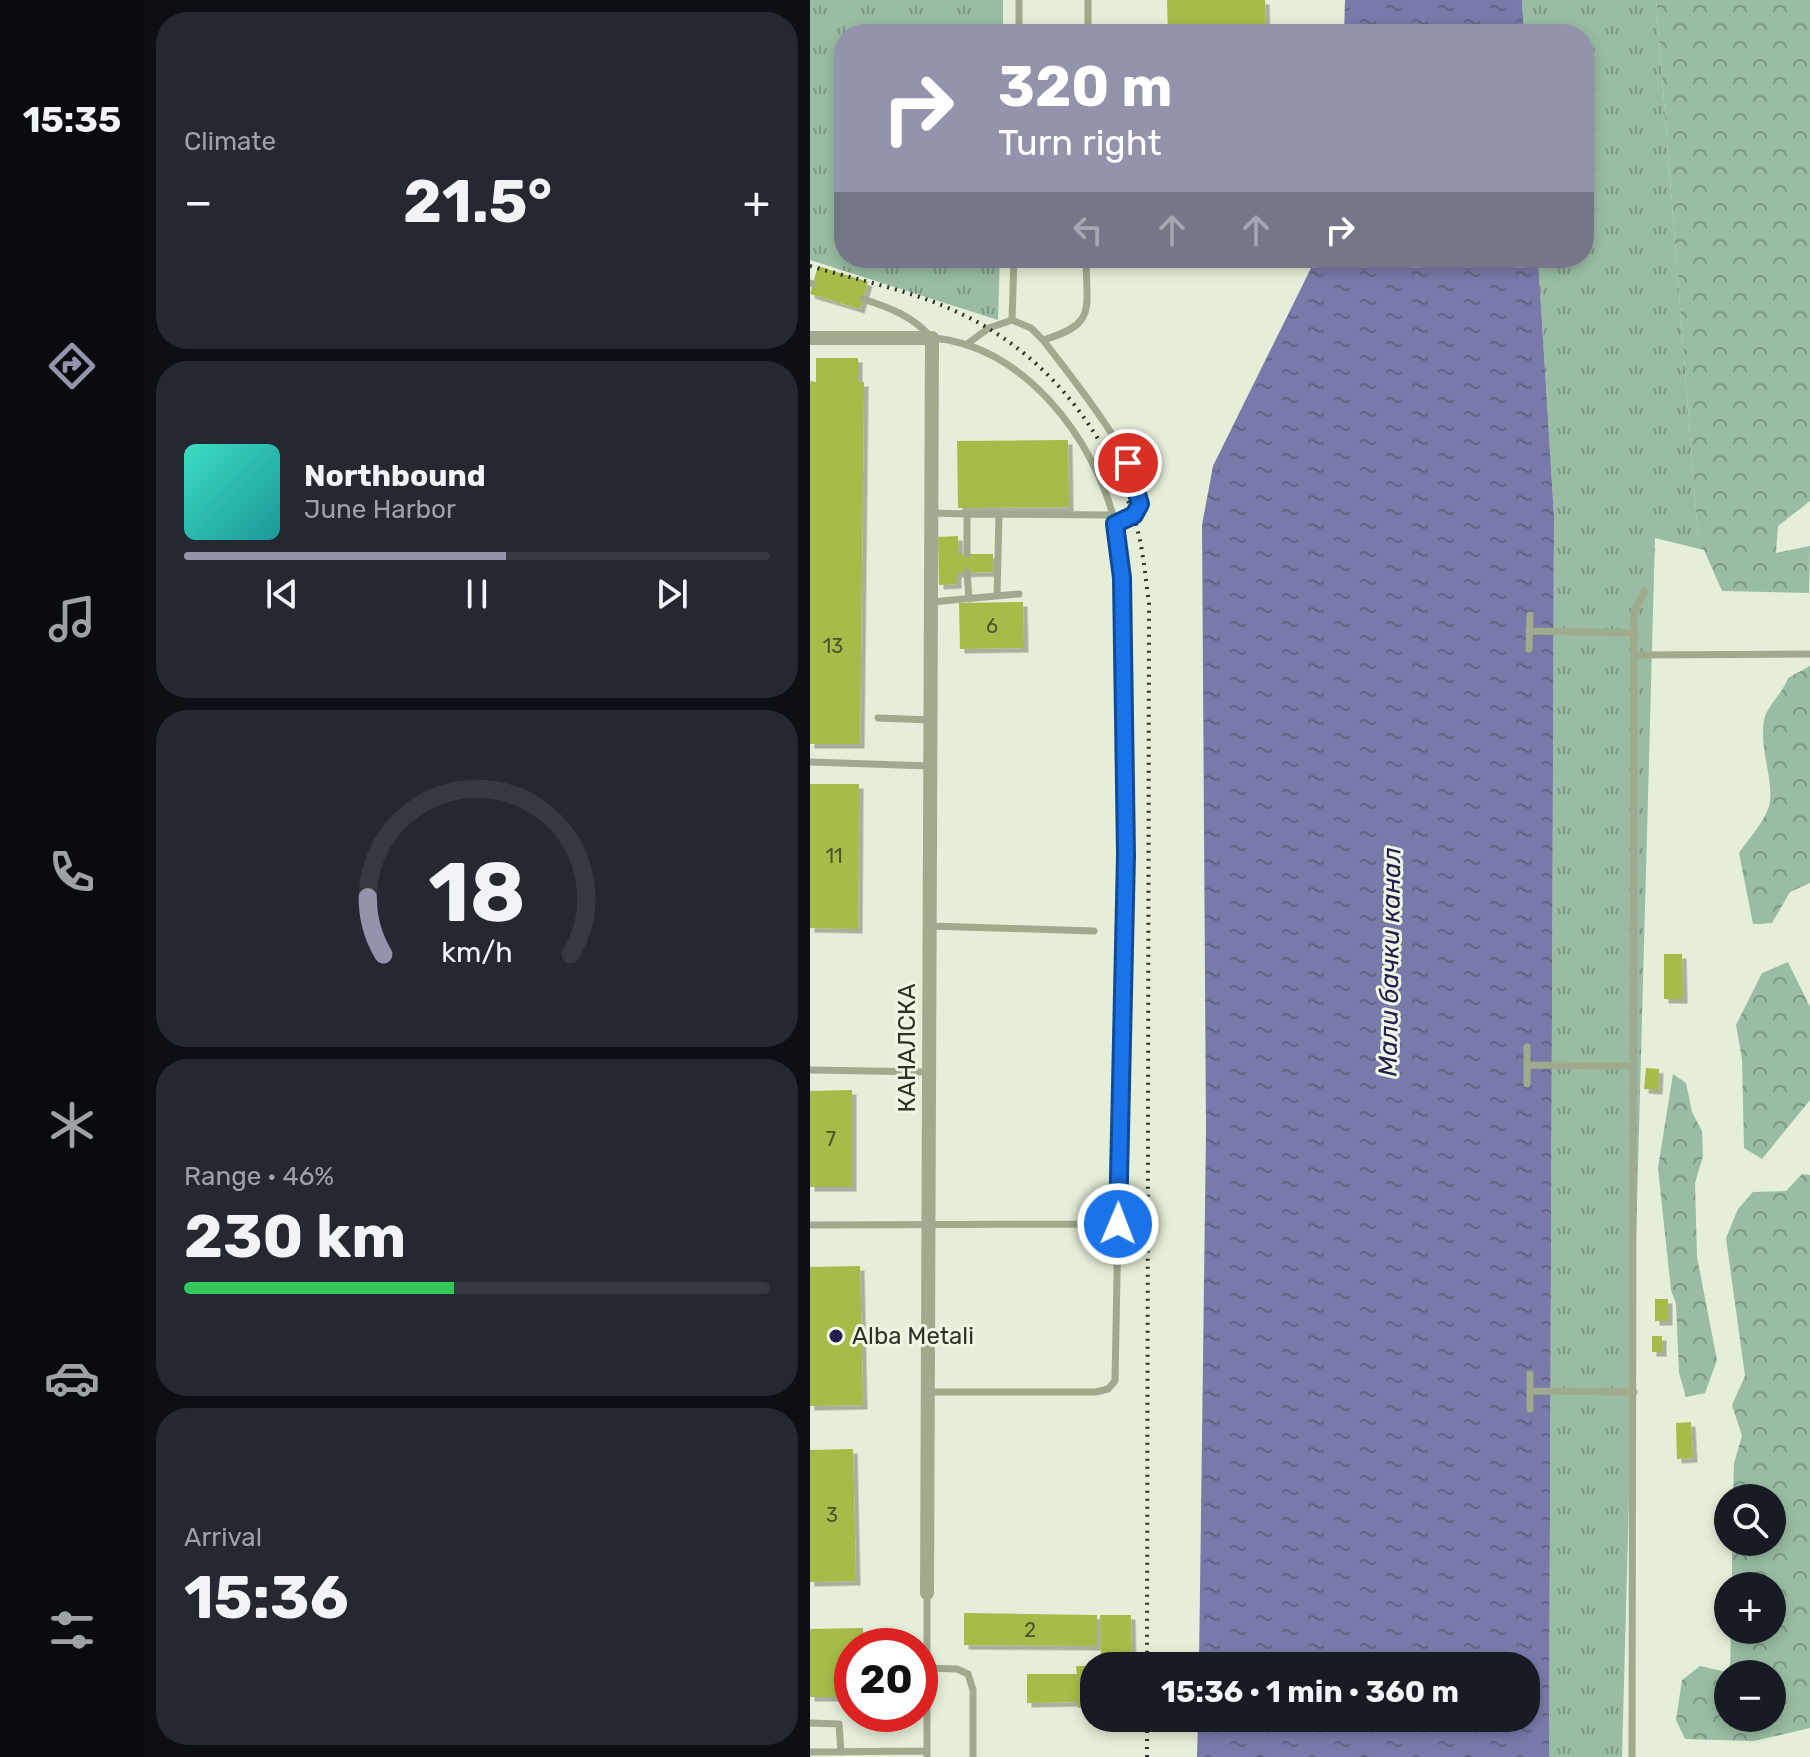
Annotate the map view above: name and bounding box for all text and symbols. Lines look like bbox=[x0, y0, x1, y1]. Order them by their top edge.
text: 320 m bbox=[998, 54, 1173, 120]
icon: right bbox=[866, 56, 970, 160]
text: 15:35 bbox=[23, 98, 121, 141]
text: Turn right bbox=[998, 121, 1162, 164]
text: Climate bbox=[184, 126, 276, 157]
text: 21.5° bbox=[403, 166, 552, 237]
text: − bbox=[184, 176, 213, 228]
text: + bbox=[743, 176, 770, 228]
icon: left bbox=[1066, 208, 1110, 252]
icon: ahead bbox=[1150, 208, 1194, 252]
icon: ahead bbox=[1234, 208, 1278, 252]
icon: right bbox=[1318, 208, 1362, 252]
icon: directions bbox=[44, 338, 100, 394]
pin bbox=[1094, 429, 1162, 497]
icon: arrive bbox=[1106, 441, 1150, 485]
text: Northbound bbox=[304, 458, 486, 494]
text: June Harbor bbox=[304, 494, 456, 525]
icon: previous bbox=[260, 572, 304, 616]
icon: pause bbox=[455, 572, 499, 616]
icon: next bbox=[650, 572, 694, 616]
icon: music bbox=[44, 591, 100, 647]
house number: 6 bbox=[986, 614, 998, 638]
house number: 13 bbox=[823, 634, 843, 658]
text: 18 bbox=[428, 842, 526, 941]
icon: phone bbox=[44, 844, 100, 900]
house number: 11 bbox=[825, 844, 843, 868]
water label: Мали бачки канал bbox=[1373, 847, 1407, 1077]
text: km/h bbox=[441, 935, 513, 969]
street label: КАНАЛСКА bbox=[893, 984, 921, 1113]
icon: climate bbox=[44, 1097, 100, 1153]
house number: 7 bbox=[826, 1127, 836, 1151]
text: Range · 46% bbox=[184, 1161, 334, 1192]
position arrow bbox=[1076, 1182, 1160, 1266]
text: 230 km bbox=[184, 1201, 406, 1272]
place label: Alba Metali bbox=[852, 1322, 974, 1350]
marker: Alba Metali bbox=[827, 1327, 845, 1345]
icon: car bbox=[44, 1350, 100, 1406]
map controls bbox=[1714, 1484, 1786, 1732]
button: search bbox=[1714, 1484, 1786, 1556]
house number: 3 bbox=[826, 1503, 838, 1527]
text: Arrival bbox=[184, 1522, 262, 1553]
text: 15:36 bbox=[184, 1562, 349, 1633]
button: + bbox=[1714, 1572, 1786, 1644]
icon: filters bbox=[44, 1602, 100, 1658]
house number: 2 bbox=[1024, 1618, 1036, 1642]
speed limit sign: 20 bbox=[834, 1628, 938, 1732]
button: − bbox=[1714, 1660, 1786, 1732]
text: 15:36 · 1 min · 360 m bbox=[1161, 1674, 1459, 1710]

